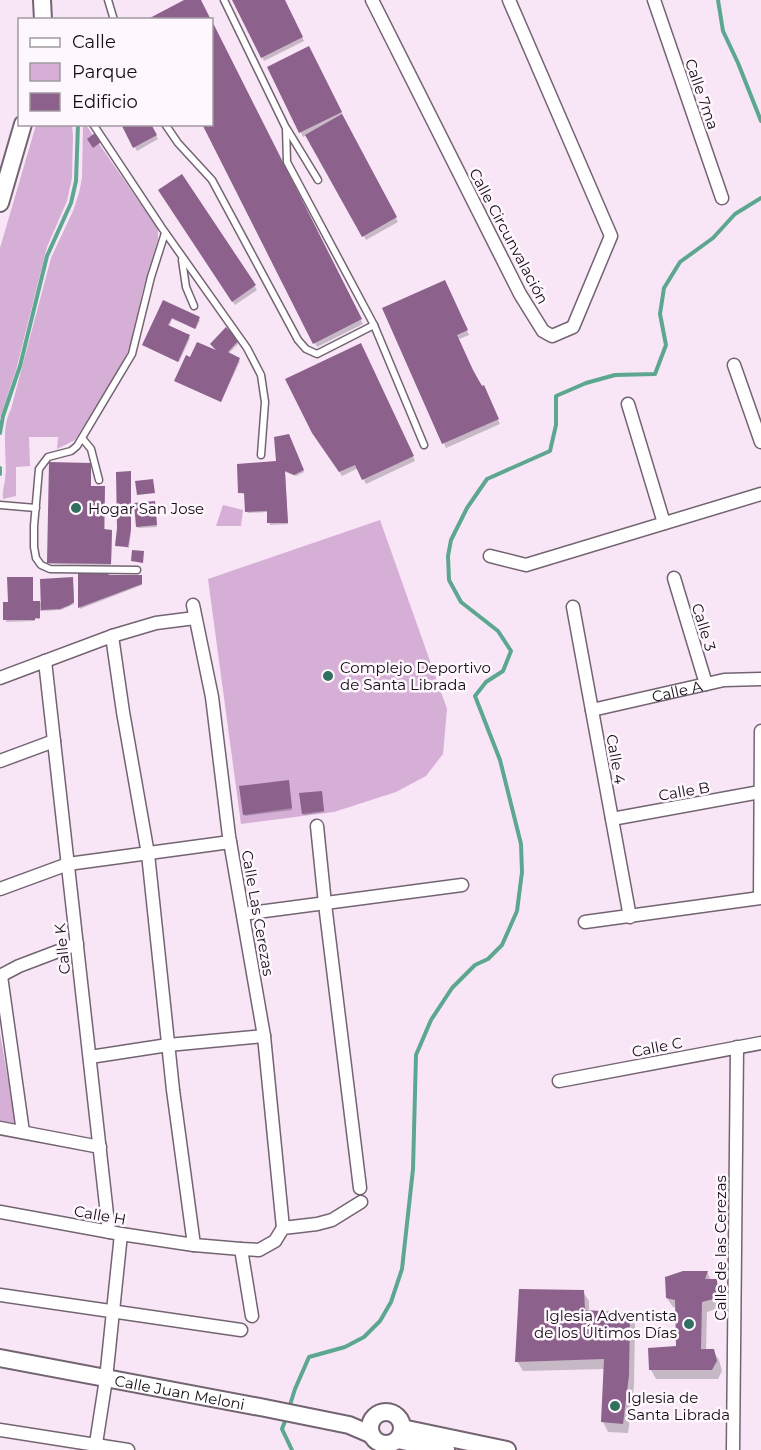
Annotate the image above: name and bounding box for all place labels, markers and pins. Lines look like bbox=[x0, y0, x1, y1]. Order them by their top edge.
place label: Hogar San Jose bbox=[88, 499, 204, 518]
marker: Hogar San Jose bbox=[69, 501, 83, 515]
place label: Complejo Deportivo de Santa Librada bbox=[340, 658, 491, 694]
marker: Complejo Deportivo de Santa Librada bbox=[321, 669, 335, 683]
place label: Iglesia Adventista de los Últimos Días bbox=[534, 1306, 677, 1342]
marker: Iglesia Adventista de los Últimos Días bbox=[682, 1317, 696, 1331]
place label: Iglesia de Santa Librada bbox=[627, 1388, 730, 1424]
marker: Iglesia de Santa Librada bbox=[608, 1399, 622, 1413]

